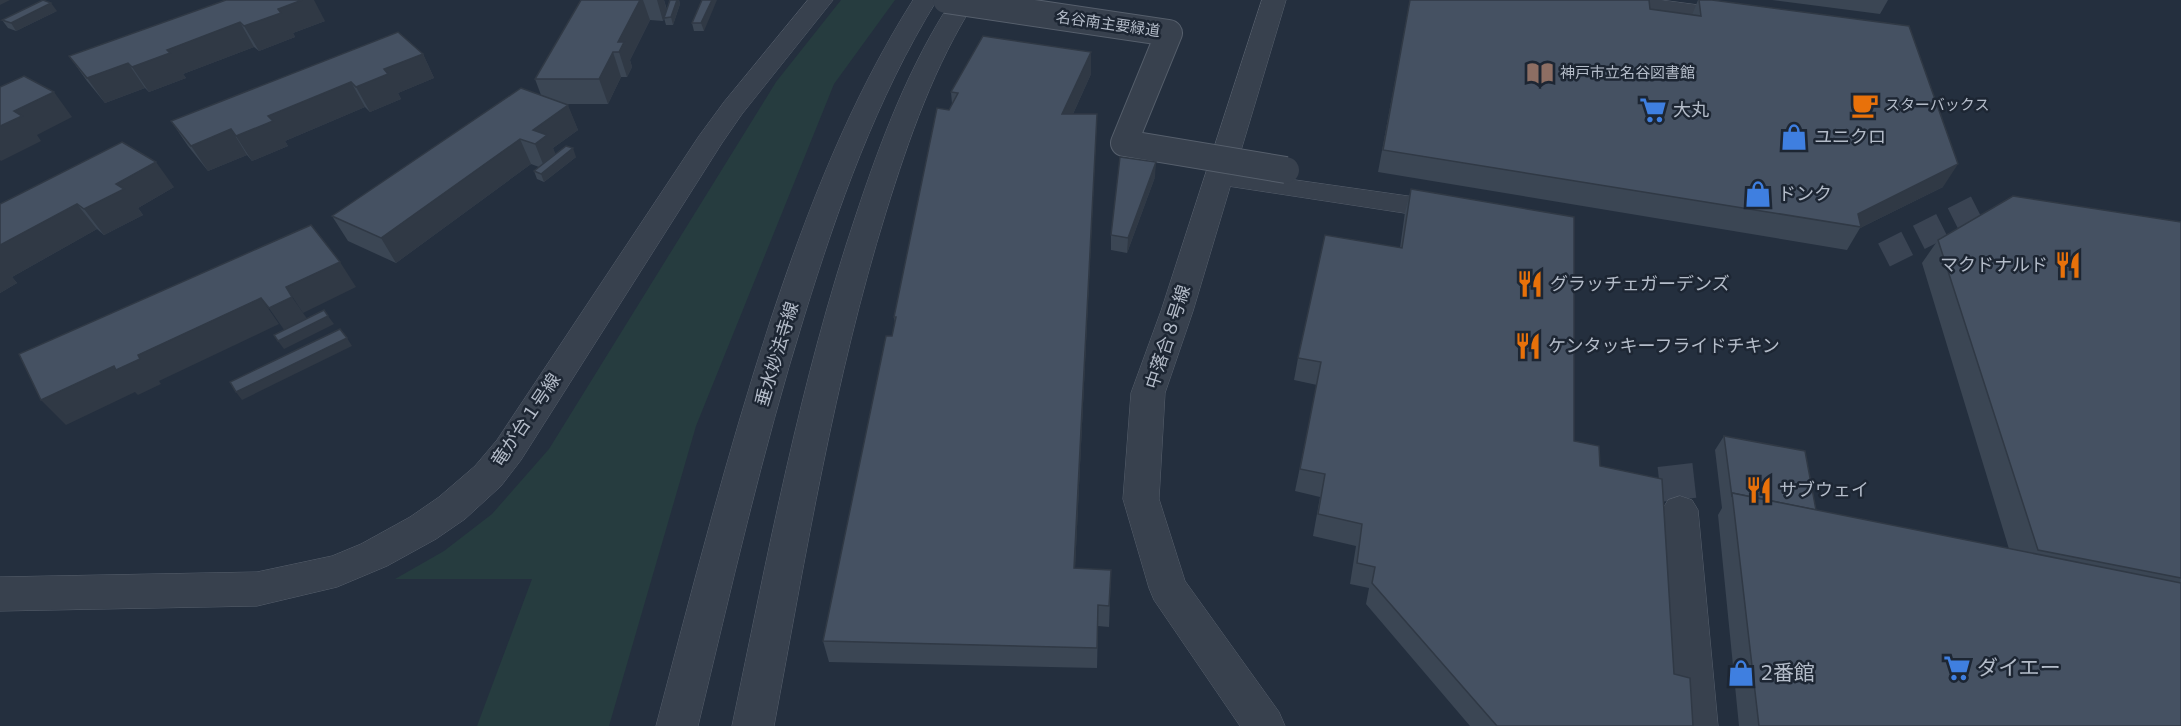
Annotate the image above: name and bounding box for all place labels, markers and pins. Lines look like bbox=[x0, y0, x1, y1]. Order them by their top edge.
library icon: 神戸市立名谷図書館 bbox=[1525, 58, 1555, 88]
place label: 神戸市立名谷図書館 bbox=[1560, 63, 1695, 81]
cafe icon: スターバックス bbox=[1850, 90, 1880, 120]
supermarket icon: 大丸 bbox=[1638, 95, 1668, 125]
place label: スターバックス bbox=[1885, 95, 1989, 113]
place label: 大丸 bbox=[1673, 98, 1709, 120]
shop icon: ユニクロ bbox=[1779, 122, 1809, 152]
place label: ユニクロ bbox=[1814, 125, 1886, 147]
shop icon: ドンク bbox=[1743, 179, 1773, 209]
place label: ドンク bbox=[1778, 182, 1832, 204]
restaurant icon: マクドナルド bbox=[2053, 250, 2083, 280]
place label: マクドナルド bbox=[1940, 253, 2048, 275]
restaurant icon: グラッチェガーデンズ bbox=[1515, 269, 1545, 299]
place label: グラッチェガーデンズ bbox=[1550, 272, 1730, 294]
restaurant icon: ケンタッキーフライドチキン bbox=[1513, 331, 1543, 361]
place label: ケンタッキーフライドチキン bbox=[1548, 334, 1780, 356]
restaurant icon: サブウェイ bbox=[1744, 475, 1774, 505]
place label: サブウェイ bbox=[1779, 478, 1869, 500]
supermarket icon: ダイエー bbox=[1942, 653, 1972, 683]
place label: ダイエー bbox=[1977, 654, 2061, 679]
shop icon: 2番館 bbox=[1726, 658, 1756, 688]
place label: 2番館 bbox=[1761, 659, 1815, 684]

